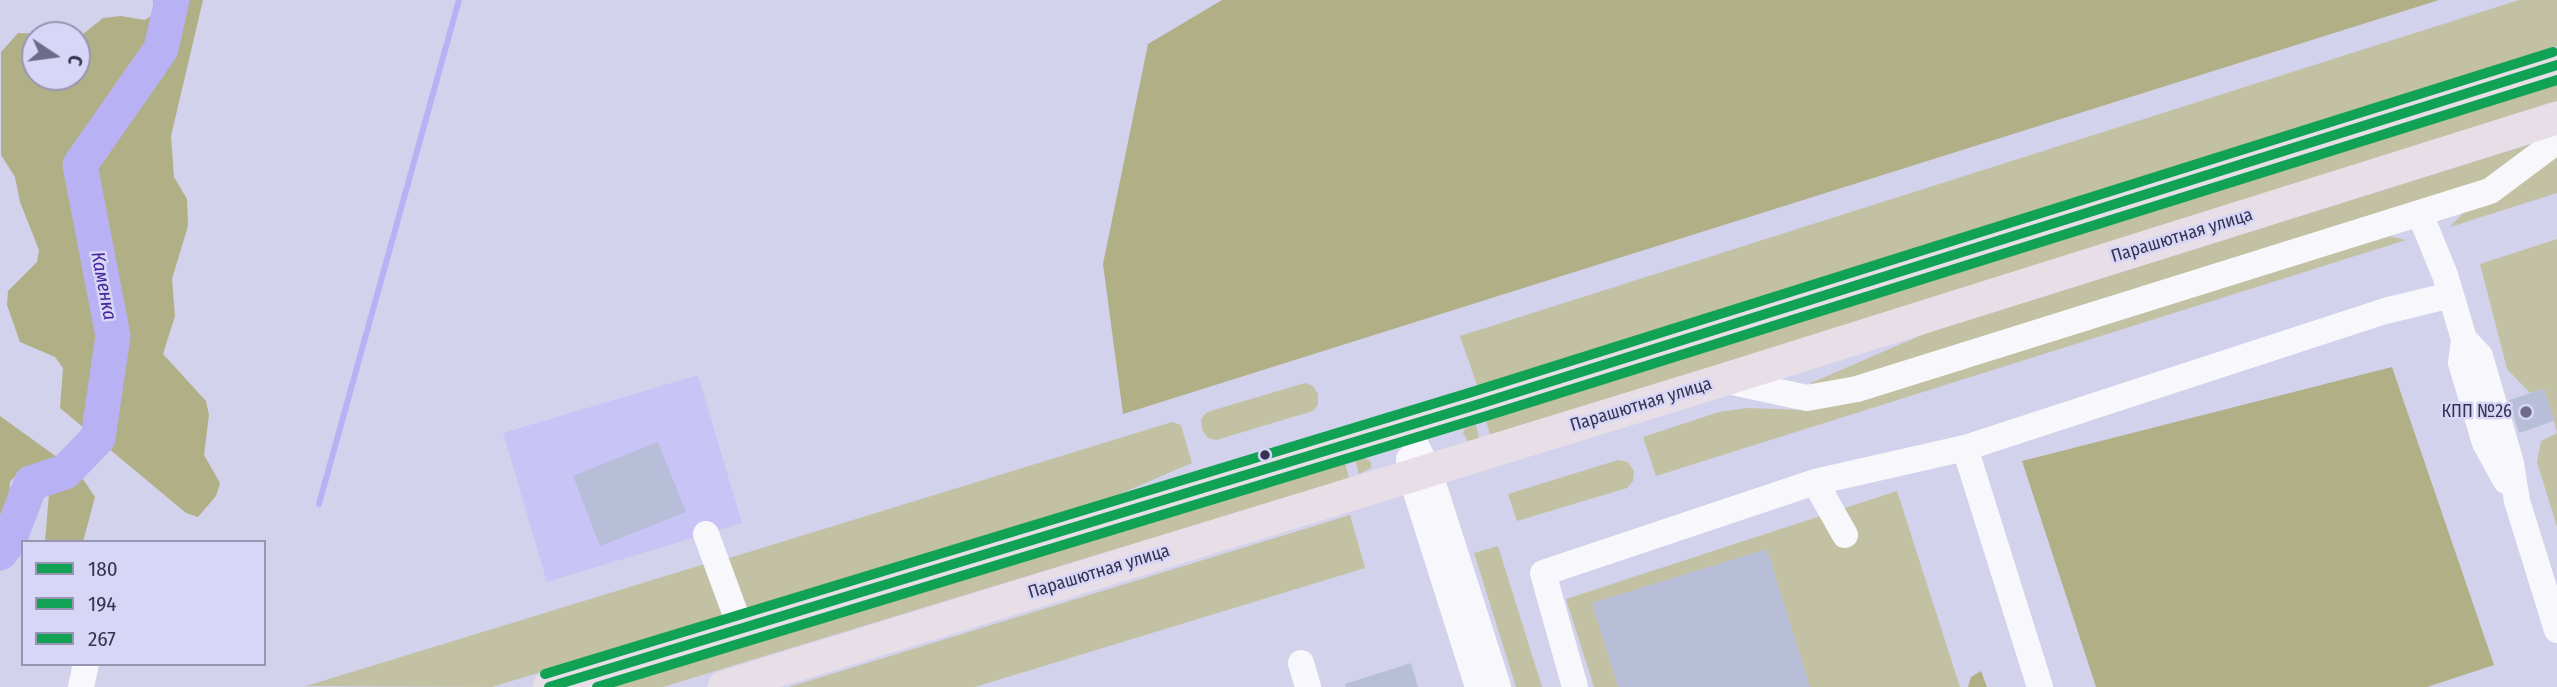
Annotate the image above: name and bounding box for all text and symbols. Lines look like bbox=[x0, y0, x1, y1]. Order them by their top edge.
north arrow bbox=[21, 21, 91, 91]
text: С bbox=[63, 53, 87, 68]
street label: Парашютная улица bbox=[2109, 204, 2255, 268]
water label: Каменка bbox=[85, 250, 121, 322]
street label: Парашютная улица bbox=[1568, 373, 1714, 437]
place label: КПП №26 bbox=[2441, 401, 2512, 423]
marker: КПП №26 bbox=[2518, 404, 2534, 420]
unlabelled marker bbox=[1258, 448, 1272, 462]
legend bbox=[21, 540, 266, 666]
street label: Парашютная улица bbox=[1026, 540, 1172, 604]
text: 180 bbox=[88, 556, 118, 582]
text: 194 bbox=[88, 591, 116, 617]
text: 267 bbox=[88, 626, 116, 652]

